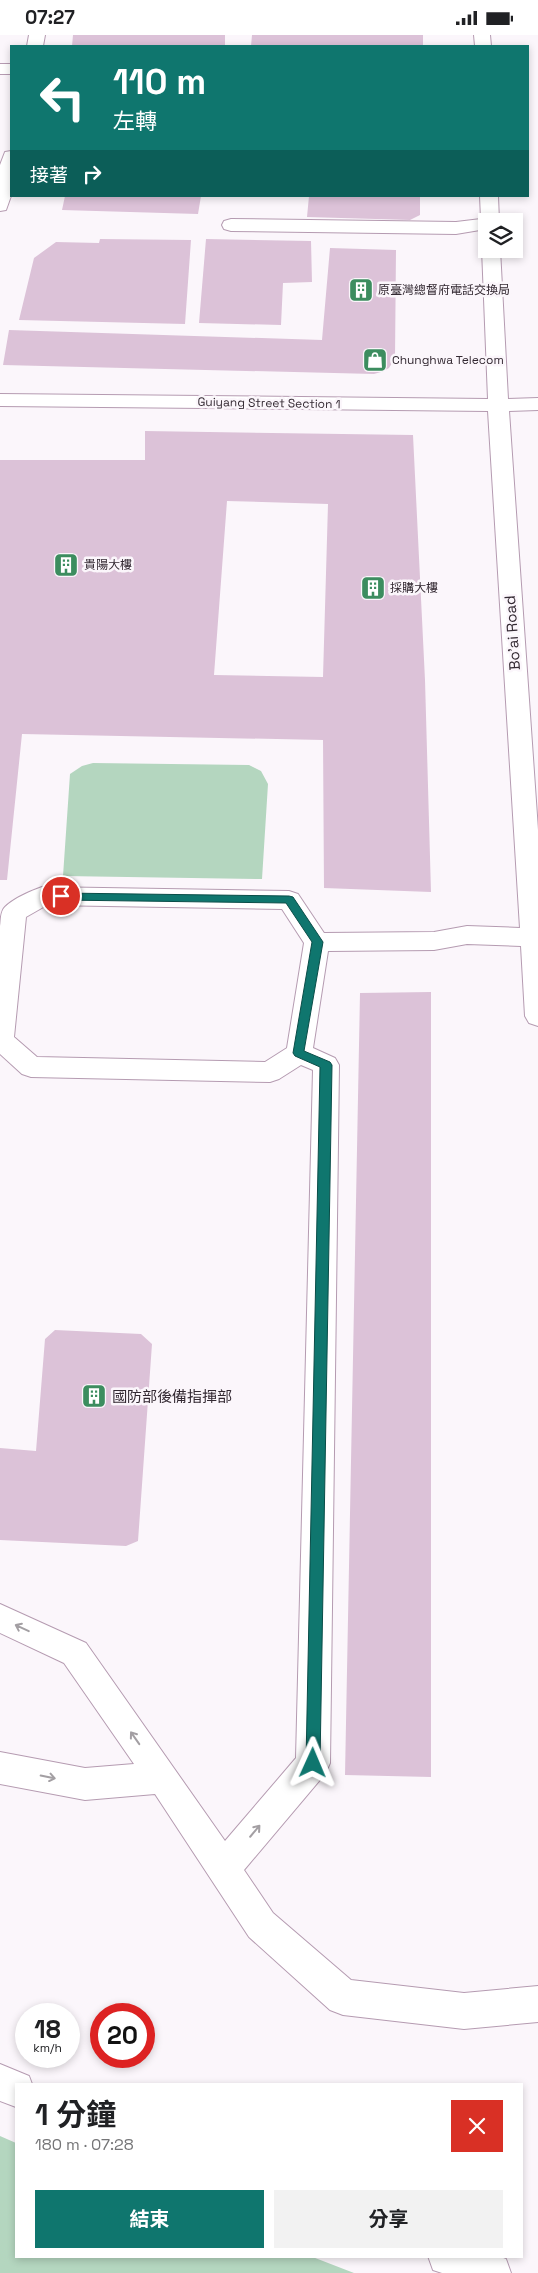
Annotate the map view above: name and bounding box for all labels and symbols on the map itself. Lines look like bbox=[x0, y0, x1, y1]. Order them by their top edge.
building icon: 原臺灣總督府電話交換局 bbox=[348, 277, 374, 303]
place label: 原臺灣總督府電話交換局 bbox=[378, 282, 510, 298]
shop icon: Chunghwa Telecom bbox=[362, 347, 388, 373]
place label: Chunghwa Telecom bbox=[392, 352, 504, 368]
street label: Guiyang Street Section 1 bbox=[197, 394, 341, 412]
building icon: 貴陽大樓 bbox=[53, 552, 79, 578]
place label: 貴陽大樓 bbox=[84, 557, 132, 573]
building icon: 採購大樓 bbox=[360, 575, 386, 601]
place label: 採購大樓 bbox=[390, 580, 438, 596]
street label: Bo’ai Road bbox=[500, 595, 524, 671]
pin bbox=[40, 875, 82, 917]
building icon: 國防部後備指揮部 bbox=[81, 1383, 107, 1409]
place label: 國防部後備指揮部 bbox=[112, 1387, 232, 1406]
one-way arrow bbox=[15, 1623, 30, 1633]
one-way arrow bbox=[130, 1731, 140, 1745]
position arrow bbox=[286, 1736, 338, 1788]
one-way arrow bbox=[40, 1773, 56, 1782]
one-way arrow bbox=[250, 1824, 261, 1837]
speed limit sign: 20 bbox=[90, 2003, 155, 2068]

